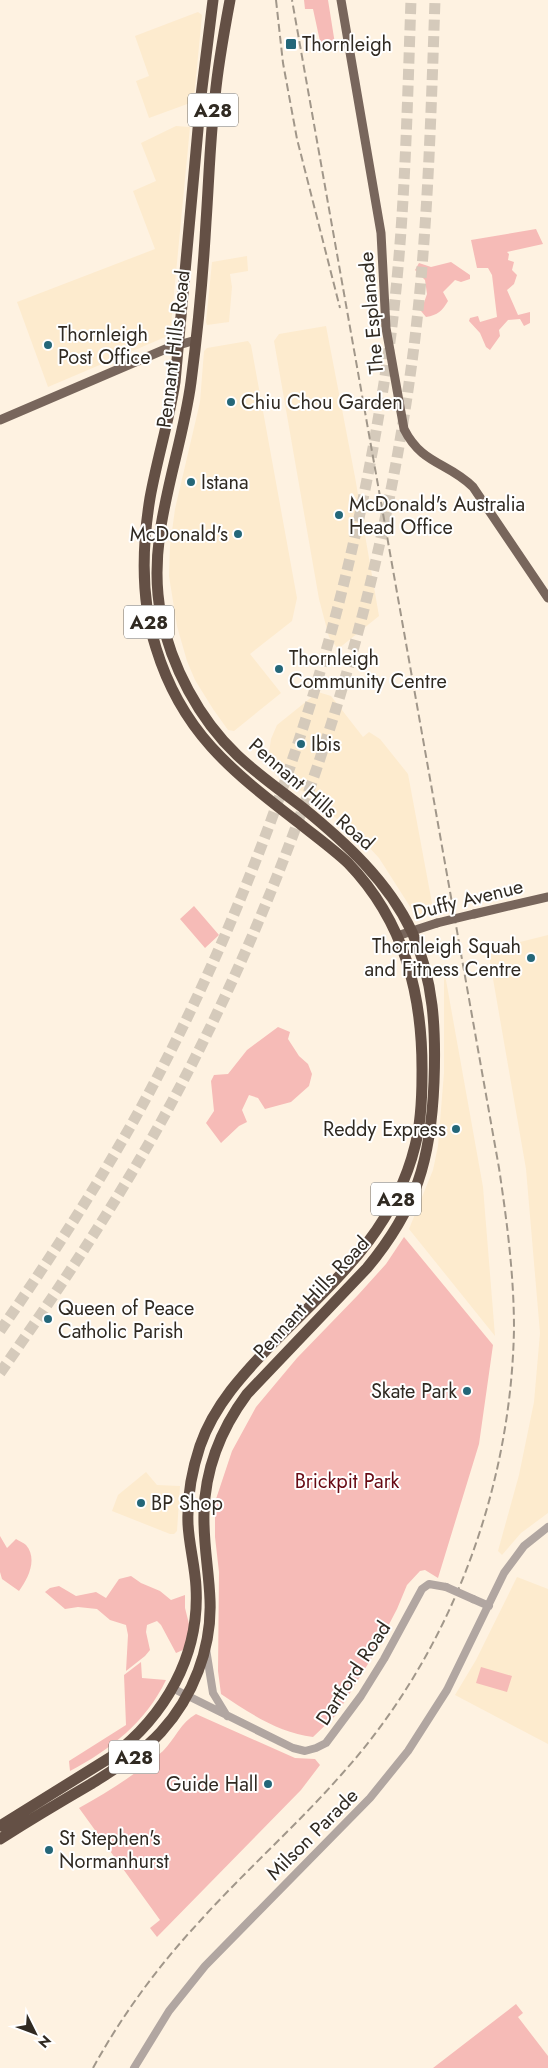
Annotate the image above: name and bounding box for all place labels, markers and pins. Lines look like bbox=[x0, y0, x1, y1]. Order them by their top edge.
place label: Thornleigh bbox=[302, 30, 392, 59]
marker: Thornleigh bbox=[284, 37, 298, 51]
place label: Thornleigh Post Office bbox=[58, 320, 150, 372]
marker: Thornleigh Post Office bbox=[42, 339, 54, 351]
place label: Chiu Chou Garden bbox=[241, 388, 403, 417]
marker: Chiu Chou Garden bbox=[225, 396, 237, 408]
place label: Istana bbox=[201, 468, 249, 497]
marker: Istana bbox=[185, 476, 197, 488]
place label: McDonald's Australia Head Office bbox=[349, 490, 525, 542]
marker: McDonald's Australia Head Office bbox=[333, 509, 345, 521]
place label: McDonald's bbox=[130, 520, 228, 549]
marker: McDonald's bbox=[232, 528, 244, 540]
place label: Thornleigh Community Centre bbox=[289, 644, 447, 696]
marker: Thornleigh Community Centre bbox=[273, 663, 285, 675]
place label: Ibis bbox=[311, 730, 341, 759]
marker: Ibis bbox=[295, 738, 307, 750]
place label: Thornleigh Squah and Fitness Centre bbox=[364, 932, 521, 984]
marker: Thornleigh Squah and Fitness Centre bbox=[525, 952, 537, 964]
place label: Reddy Express bbox=[323, 1115, 446, 1144]
marker: Reddy Express bbox=[450, 1123, 462, 1135]
place label: Queen of Peace Catholic Parish bbox=[58, 1294, 194, 1346]
marker: Queen of Peace Catholic Parish bbox=[42, 1313, 54, 1325]
place label: Skate Park bbox=[371, 1377, 457, 1406]
marker: Skate Park bbox=[461, 1385, 473, 1397]
place label: BP Shop bbox=[151, 1489, 223, 1518]
marker: BP Shop bbox=[135, 1497, 147, 1509]
place label: Guide Hall bbox=[166, 1770, 258, 1799]
marker: Guide Hall bbox=[262, 1778, 274, 1790]
place label: St Stephen's Normanhurst bbox=[59, 1824, 169, 1876]
marker: St Stephen's Normanhurst bbox=[43, 1844, 55, 1856]

